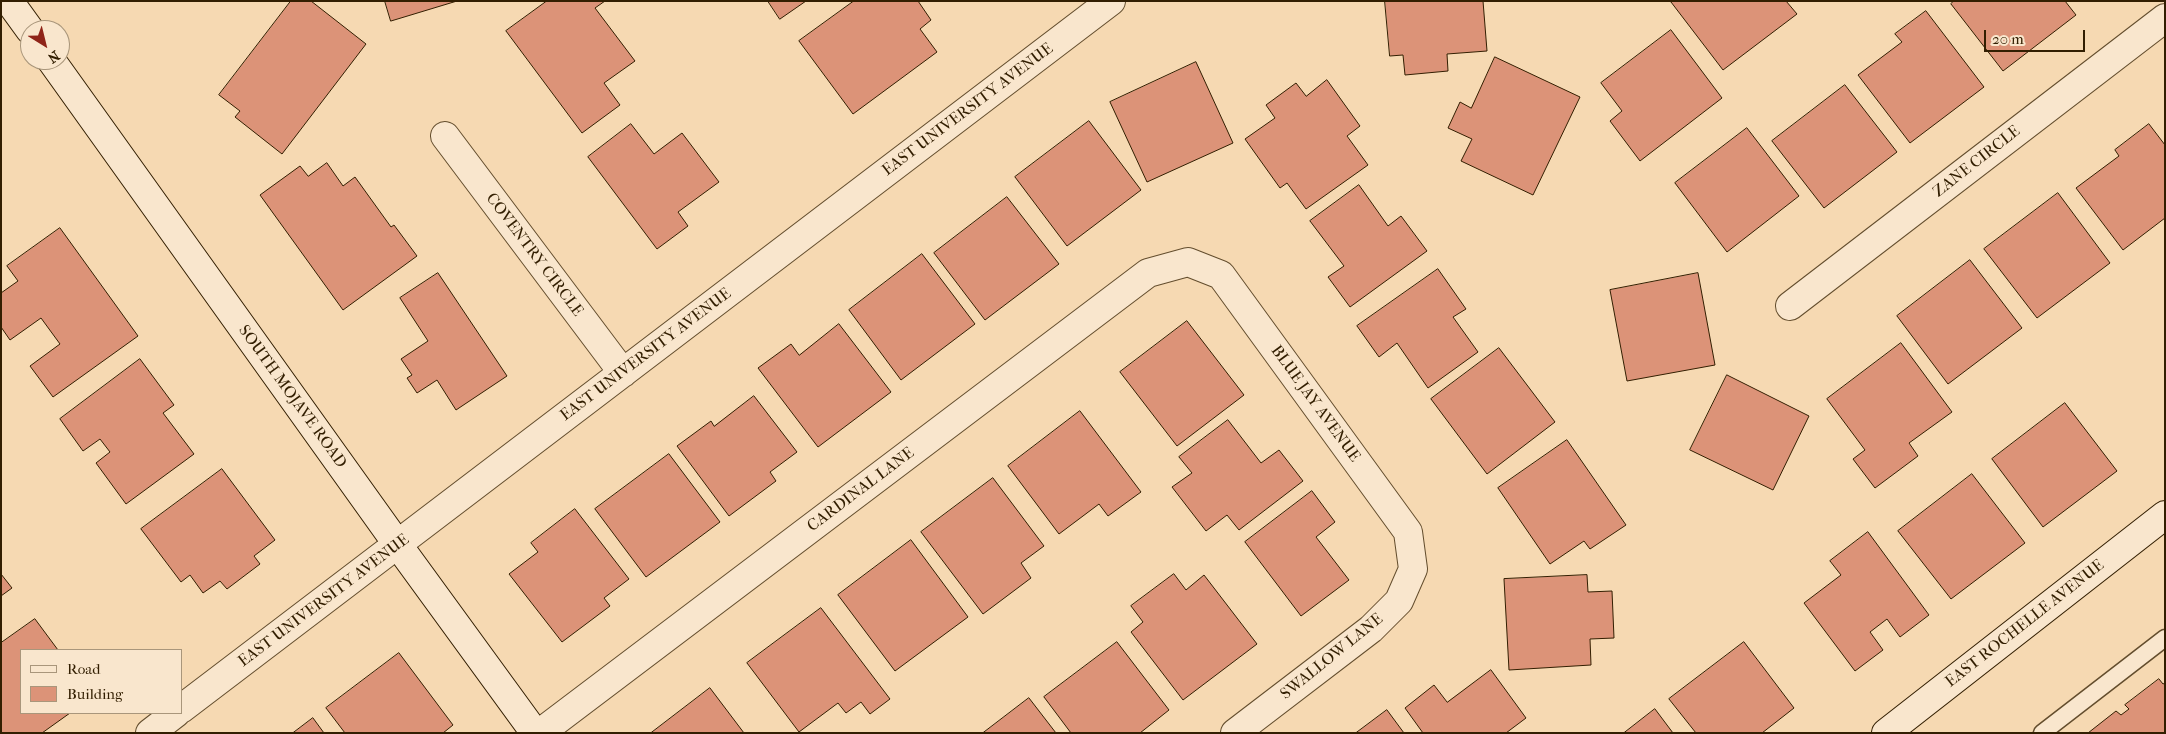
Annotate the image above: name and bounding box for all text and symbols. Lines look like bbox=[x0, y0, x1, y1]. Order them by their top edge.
north arrow bbox=[20, 20, 70, 70]
scale bar bbox=[1986, 20, 2087, 52]
text: 20 m bbox=[1992, 30, 2024, 48]
street label: EAST UNIVERSITY AVENUE bbox=[879, 39, 1057, 181]
text: N bbox=[44, 47, 63, 67]
street label: ZANE CIRCLE bbox=[1930, 122, 2024, 202]
street label: COVENTRY CIRCLE bbox=[481, 189, 587, 321]
street label: EAST UNIVERSITY AVENUE bbox=[557, 284, 735, 426]
street label: SOUTH MOJAVE ROAD bbox=[234, 322, 350, 472]
street label: BLUE JAY AVENUE bbox=[1266, 342, 1364, 466]
street label: CARDINAL LANE bbox=[804, 444, 918, 536]
street label: EAST UNIVERSITY AVENUE bbox=[235, 530, 413, 672]
street label: EAST ROCHELLE AVENUE bbox=[1942, 556, 2108, 692]
street label: SWALLOW LANE bbox=[1277, 610, 1387, 704]
legend bbox=[20, 649, 182, 714]
text: Road bbox=[67, 660, 100, 678]
text: Building bbox=[67, 685, 123, 703]

